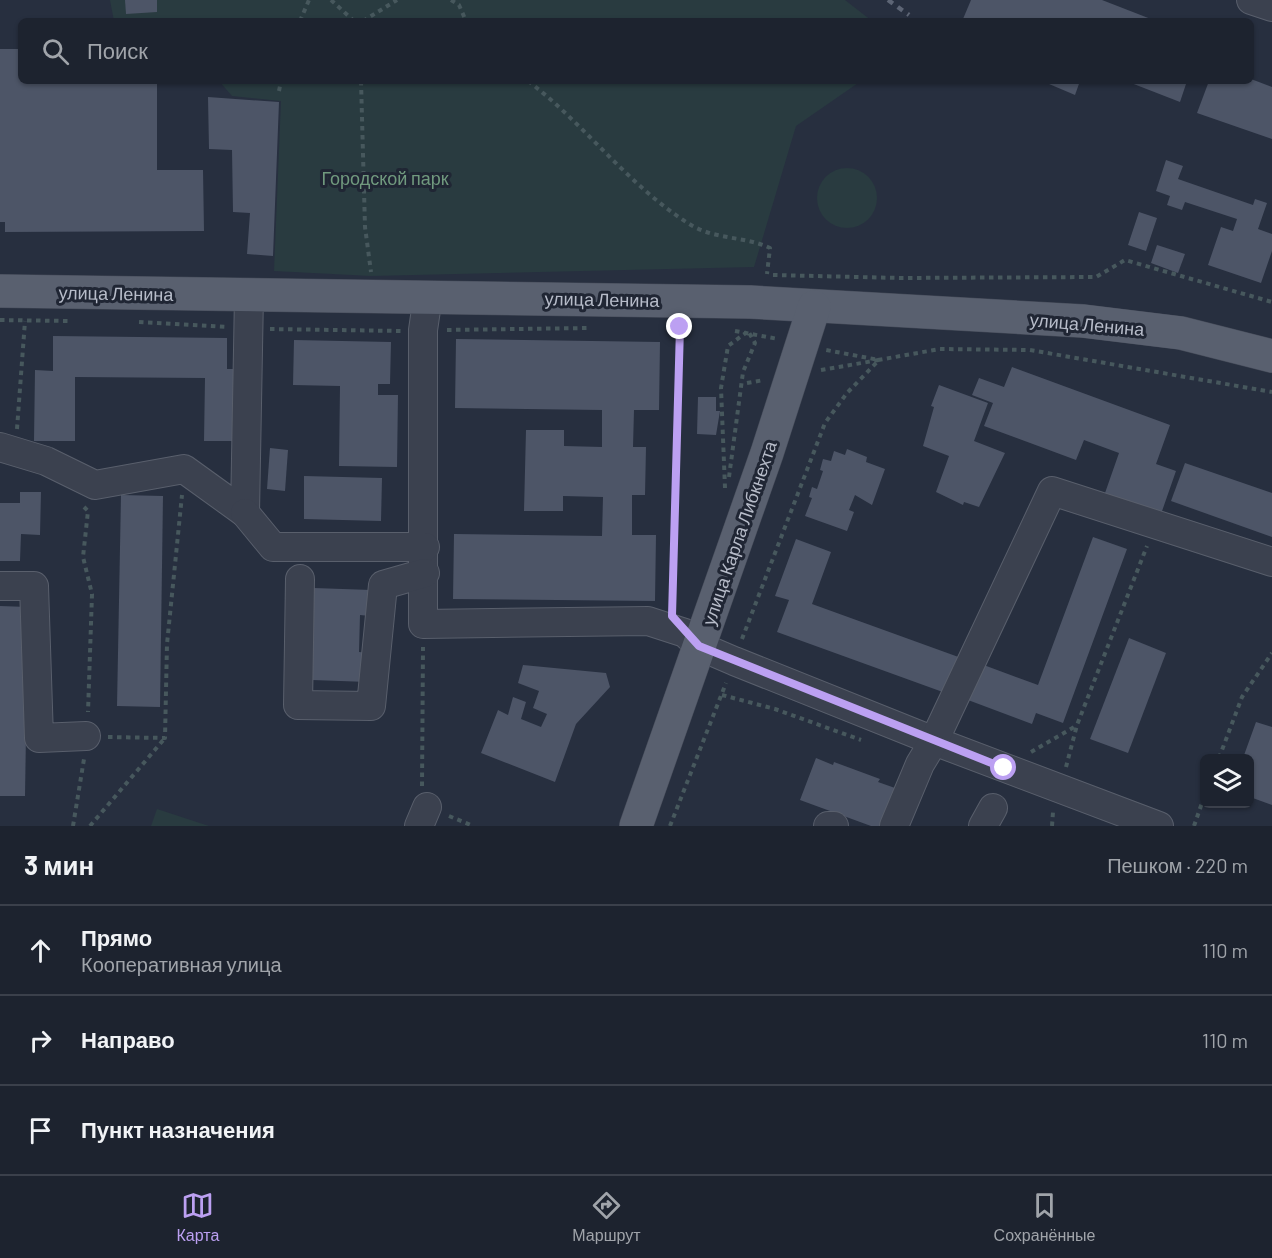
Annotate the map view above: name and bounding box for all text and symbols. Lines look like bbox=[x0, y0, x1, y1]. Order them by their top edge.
search box bbox=[18, 18, 1254, 84]
icon: search bbox=[39, 35, 72, 68]
text: Поиск bbox=[87, 37, 148, 63]
park label: Городской парк bbox=[321, 167, 449, 189]
street label: улица Ленина bbox=[58, 281, 175, 305]
street label: улица Ленина bbox=[544, 287, 661, 311]
street label: улица Ленина bbox=[1029, 308, 1146, 340]
route end bbox=[666, 313, 692, 339]
street label: улица Карла Либкнехта bbox=[697, 437, 781, 628]
route start bbox=[990, 754, 1016, 780]
map controls bbox=[1200, 754, 1254, 808]
button: layers bbox=[1200, 754, 1254, 808]
text: 3 мин bbox=[24, 849, 94, 880]
text: Пешком · 220 m bbox=[1107, 853, 1248, 877]
text: Прямо bbox=[81, 924, 152, 950]
icon: ahead bbox=[24, 934, 57, 967]
text: 110 m bbox=[1202, 938, 1248, 962]
text: Кооперативная улица bbox=[81, 952, 282, 976]
icon: right bbox=[24, 1024, 57, 1057]
text: Направо bbox=[81, 1026, 175, 1052]
text: 110 m bbox=[1202, 1028, 1248, 1052]
icon: arrive bbox=[24, 1114, 57, 1147]
text: Пункт назначения bbox=[81, 1116, 275, 1142]
tab: Карта bbox=[177, 1189, 219, 1245]
tab: Маршрут bbox=[572, 1189, 641, 1245]
tab: Сохранённые bbox=[994, 1189, 1095, 1245]

